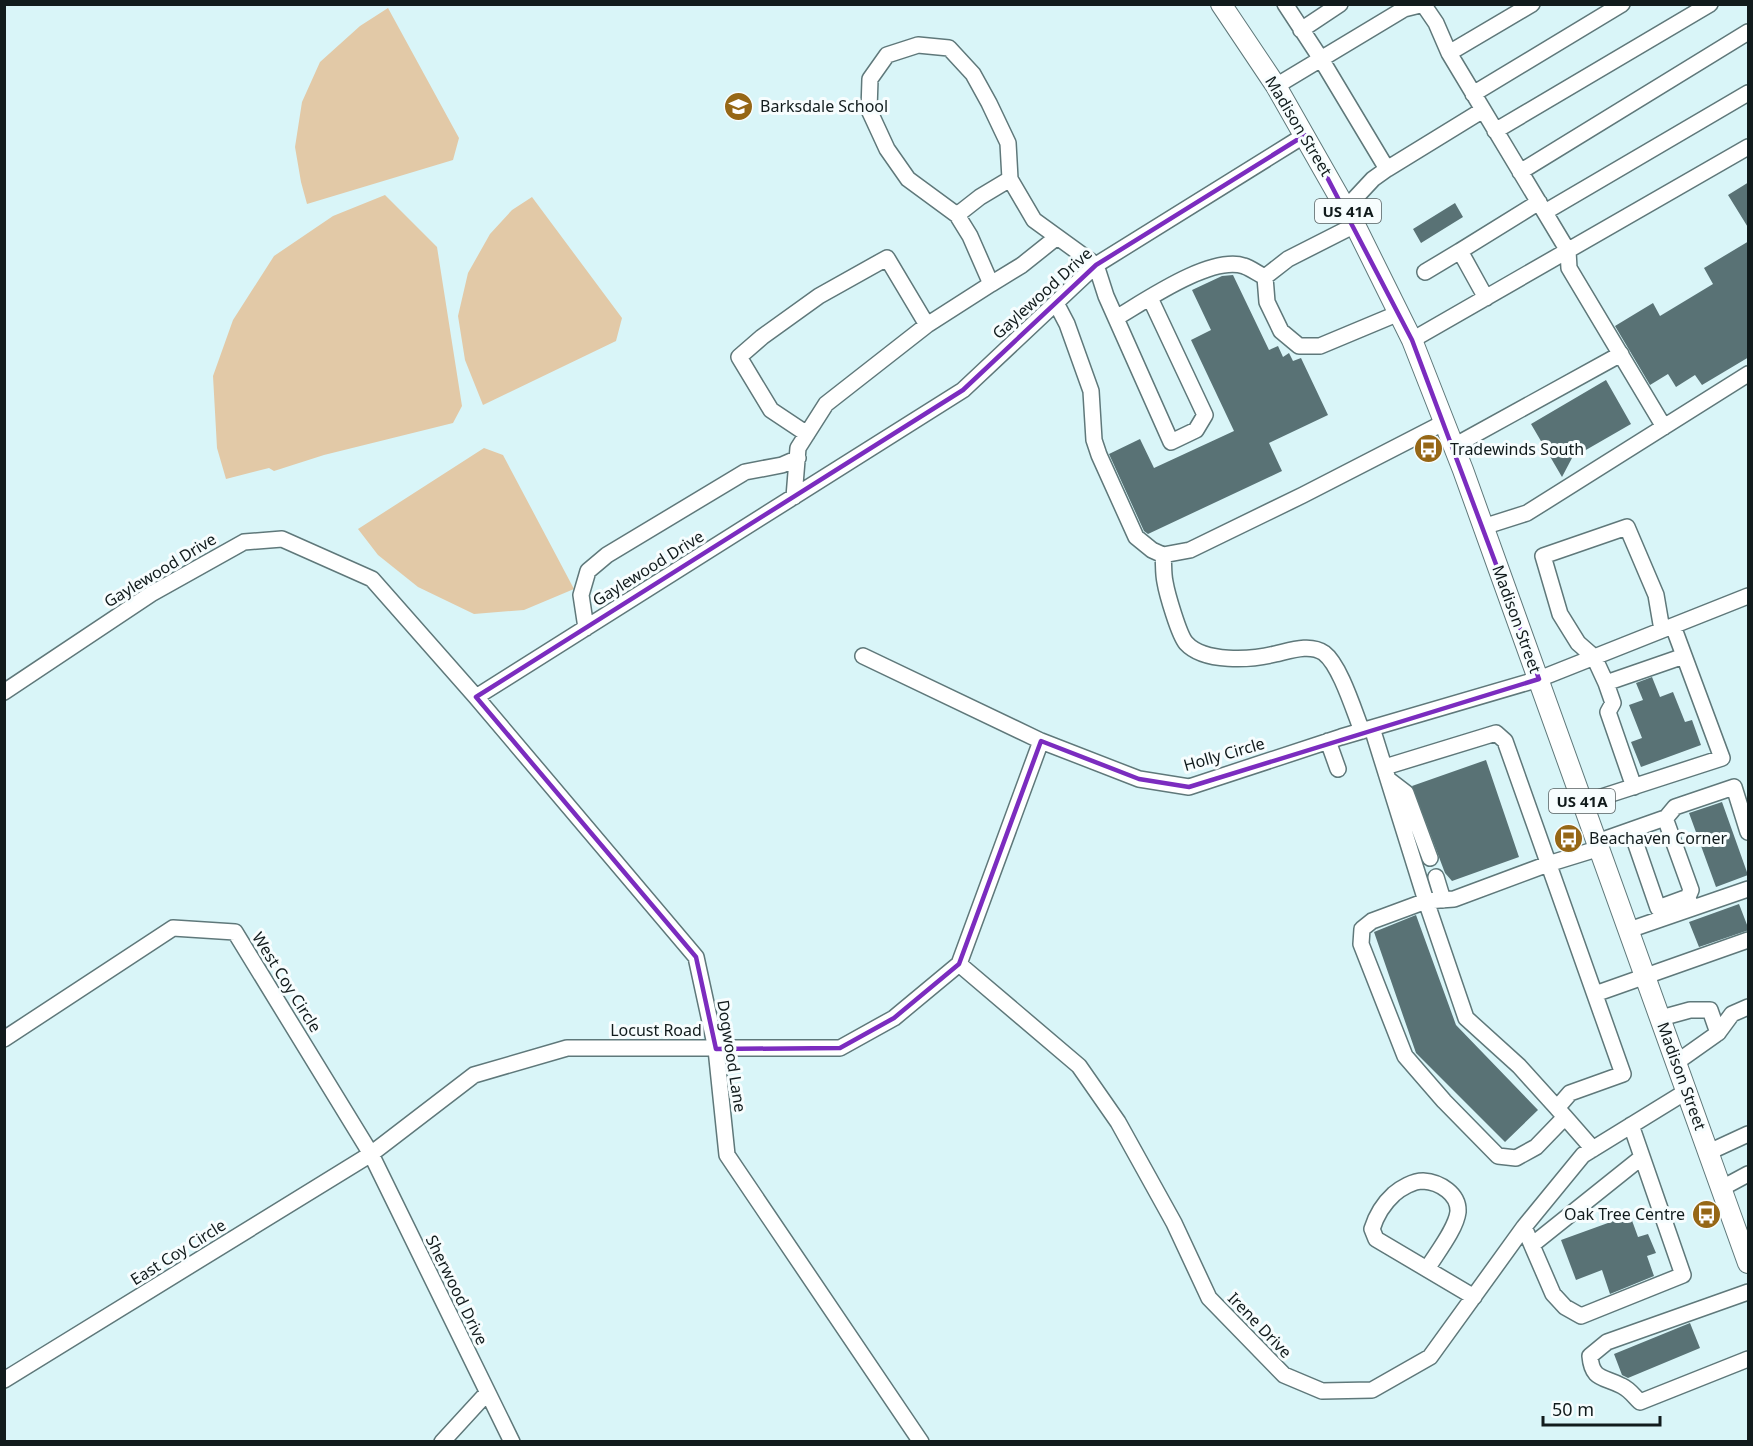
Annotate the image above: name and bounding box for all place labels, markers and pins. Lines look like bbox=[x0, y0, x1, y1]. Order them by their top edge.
school or university icon: Barksdale School bbox=[723, 90, 755, 122]
place label: Barksdale School bbox=[760, 95, 888, 117]
bus stop icon: Tradewinds South bbox=[1413, 433, 1445, 465]
place label: Tradewinds South bbox=[1450, 438, 1584, 460]
bus stop icon: Beachaven Corner bbox=[1552, 822, 1584, 854]
place label: Beachaven Corner bbox=[1589, 827, 1727, 849]
bus stop icon: Oak Tree Centre bbox=[1690, 1198, 1722, 1230]
place label: Oak Tree Centre bbox=[1564, 1203, 1685, 1225]

